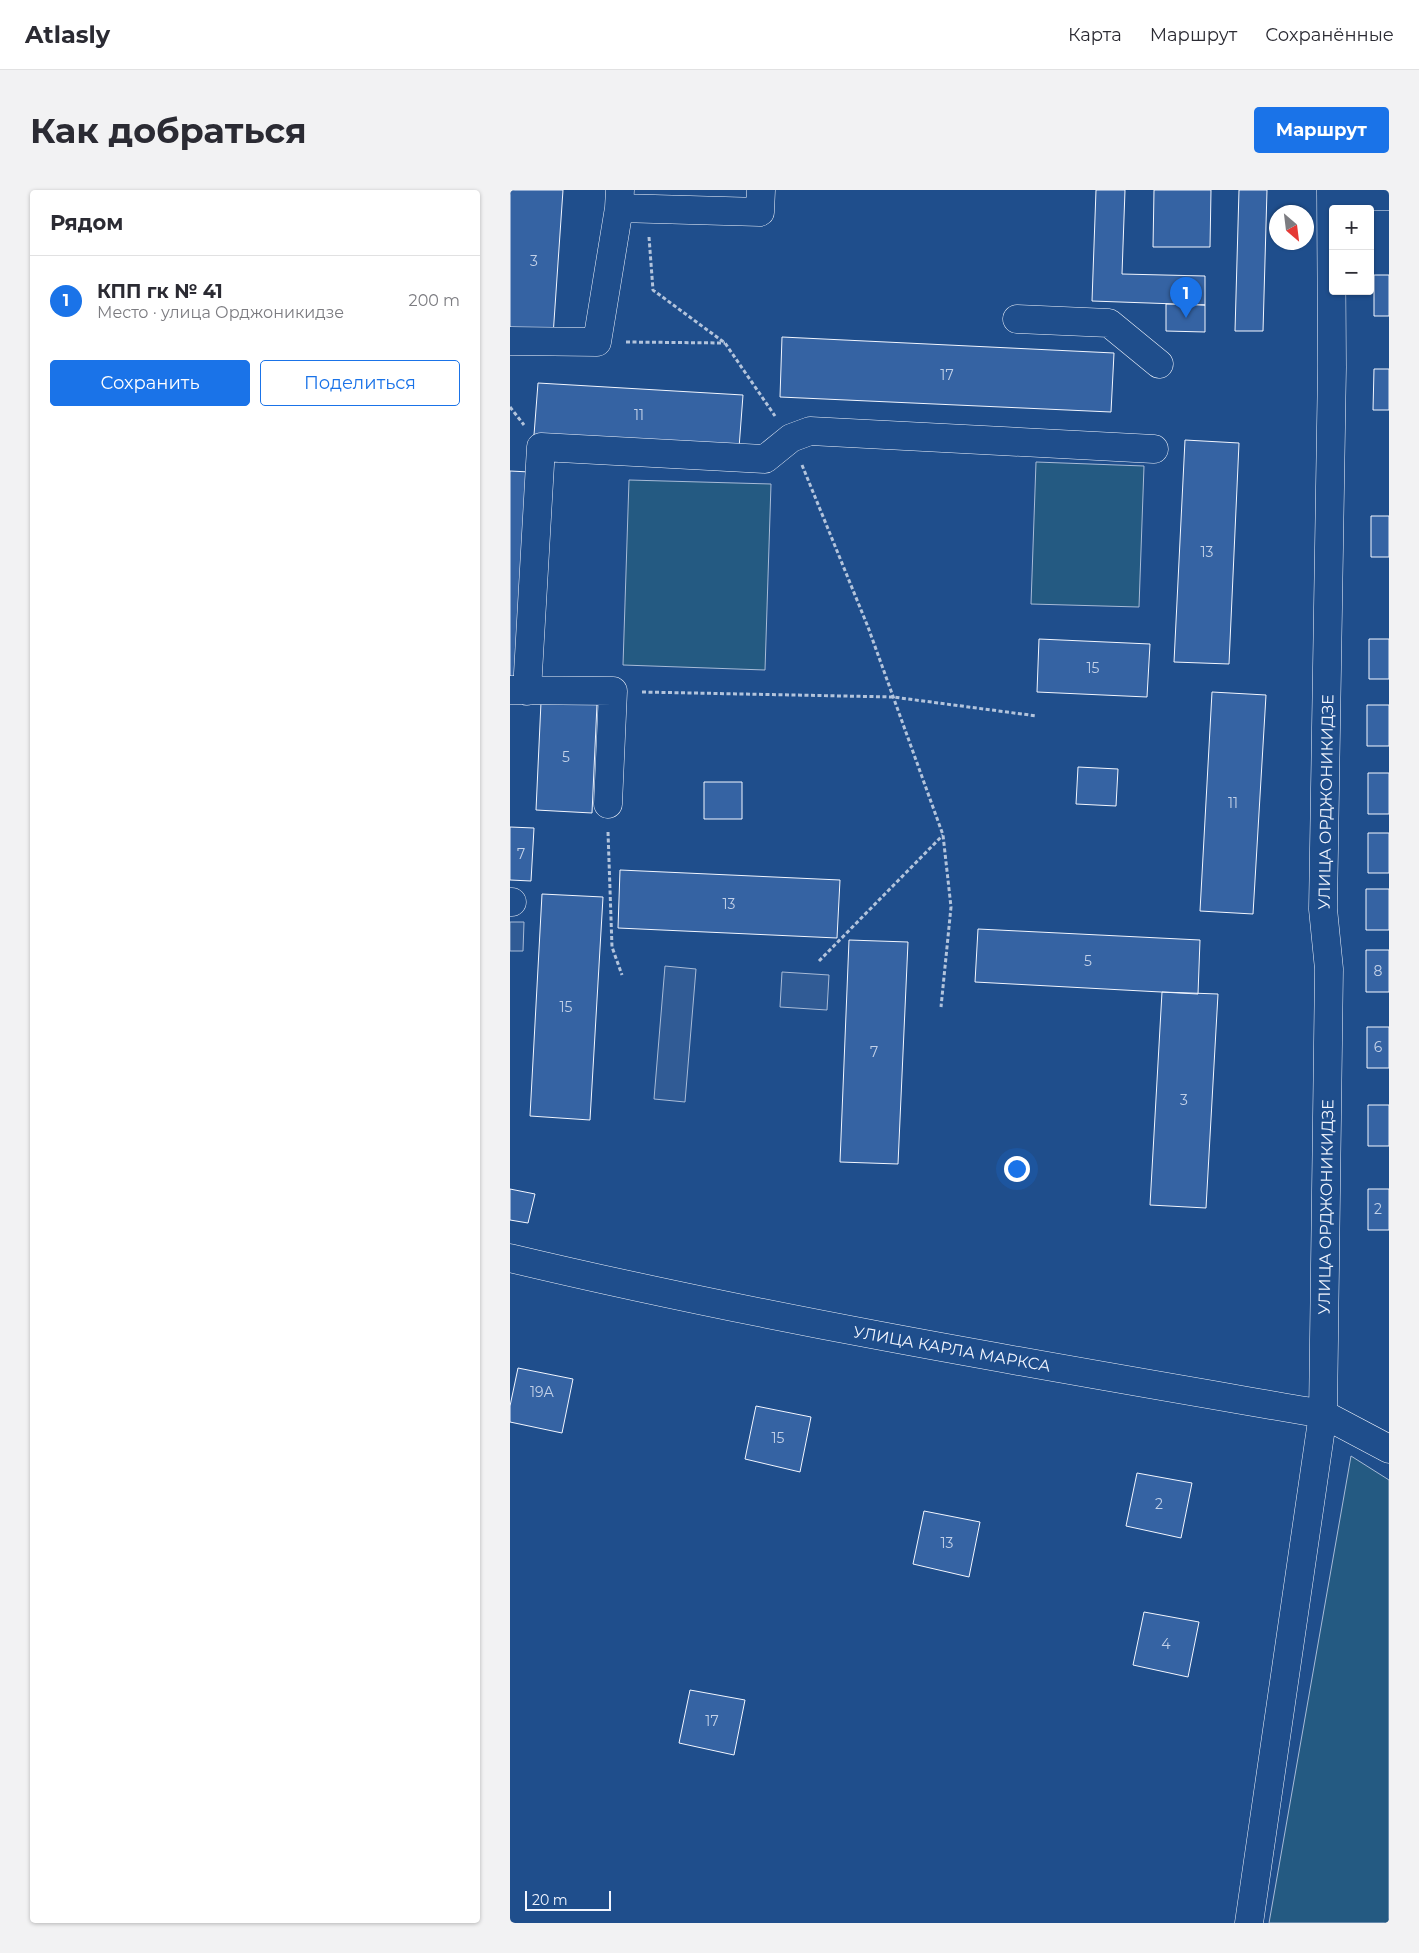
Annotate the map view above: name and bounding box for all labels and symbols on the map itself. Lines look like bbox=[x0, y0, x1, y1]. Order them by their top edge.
north arrow bbox=[1269, 205, 1314, 250]
house number: 3 bbox=[530, 252, 538, 270]
pin: 1 bbox=[1170, 277, 1202, 318]
house number: 17 bbox=[940, 366, 954, 384]
house number: 11 bbox=[634, 406, 644, 424]
house number: 13 bbox=[1201, 543, 1214, 561]
house number: 15 bbox=[1087, 659, 1100, 677]
street label: УЛИЦА ОРДЖОНИКИДЗЕ bbox=[1315, 694, 1337, 910]
house number: 5 bbox=[562, 748, 570, 766]
house number: 11 bbox=[1228, 794, 1238, 812]
house number: 7 bbox=[517, 845, 525, 863]
house number: 13 bbox=[723, 895, 736, 913]
house number: 5 bbox=[1084, 952, 1092, 970]
house number: 8 bbox=[1374, 962, 1383, 980]
house number: 15 bbox=[560, 998, 573, 1016]
house number: 6 bbox=[1374, 1038, 1383, 1056]
house number: 7 bbox=[870, 1043, 878, 1061]
house number: 3 bbox=[1180, 1091, 1188, 1109]
street label: УЛИЦА ОРДЖОНИКИДЗЕ bbox=[1315, 1099, 1337, 1315]
your location bbox=[1004, 1156, 1030, 1182]
house number: 2 bbox=[1374, 1200, 1382, 1218]
street label: УЛИЦА КАРЛА МАРКСА bbox=[852, 1322, 1052, 1376]
house number: 19А bbox=[530, 1383, 555, 1401]
house number: 15 bbox=[772, 1429, 785, 1447]
house number: 2 bbox=[1155, 1495, 1163, 1513]
house number: 13 bbox=[941, 1534, 954, 1552]
house number: 4 bbox=[1161, 1635, 1171, 1653]
house number: 17 bbox=[705, 1712, 719, 1730]
scale bar bbox=[525, 1888, 611, 1911]

